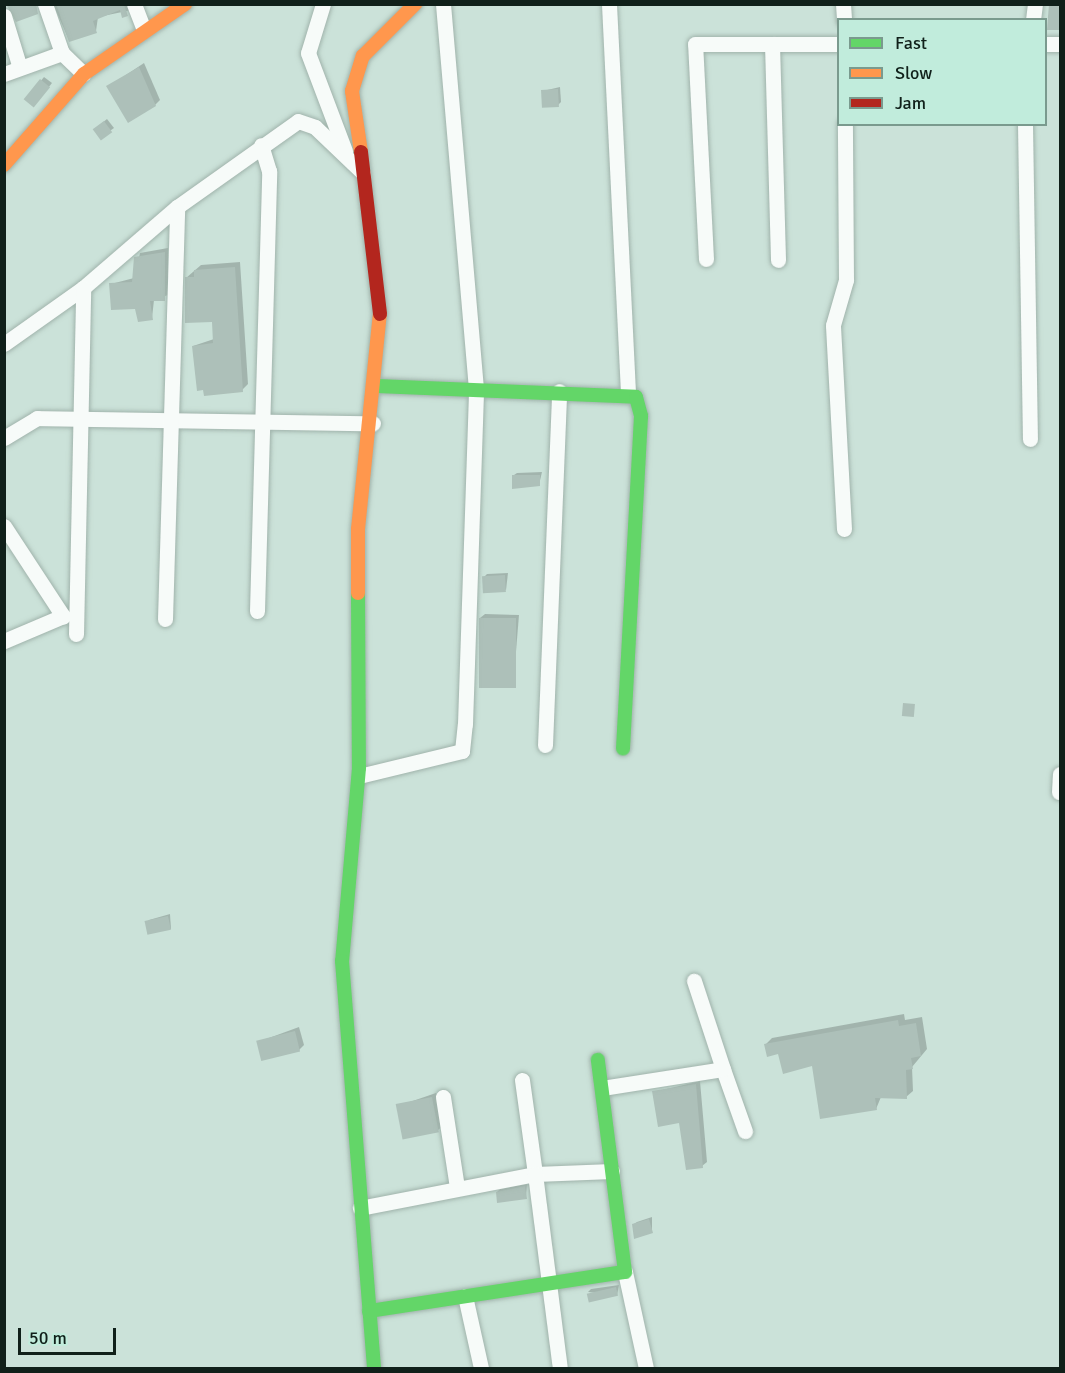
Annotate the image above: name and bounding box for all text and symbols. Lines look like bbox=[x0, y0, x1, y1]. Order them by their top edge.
legend bbox=[837, 18, 1047, 126]
text: Fast bbox=[895, 32, 927, 54]
text: Slow bbox=[895, 62, 932, 84]
text: Jam bbox=[895, 92, 926, 114]
scale bar bbox=[21, 1316, 118, 1354]
text: 50 m bbox=[29, 1327, 67, 1349]

